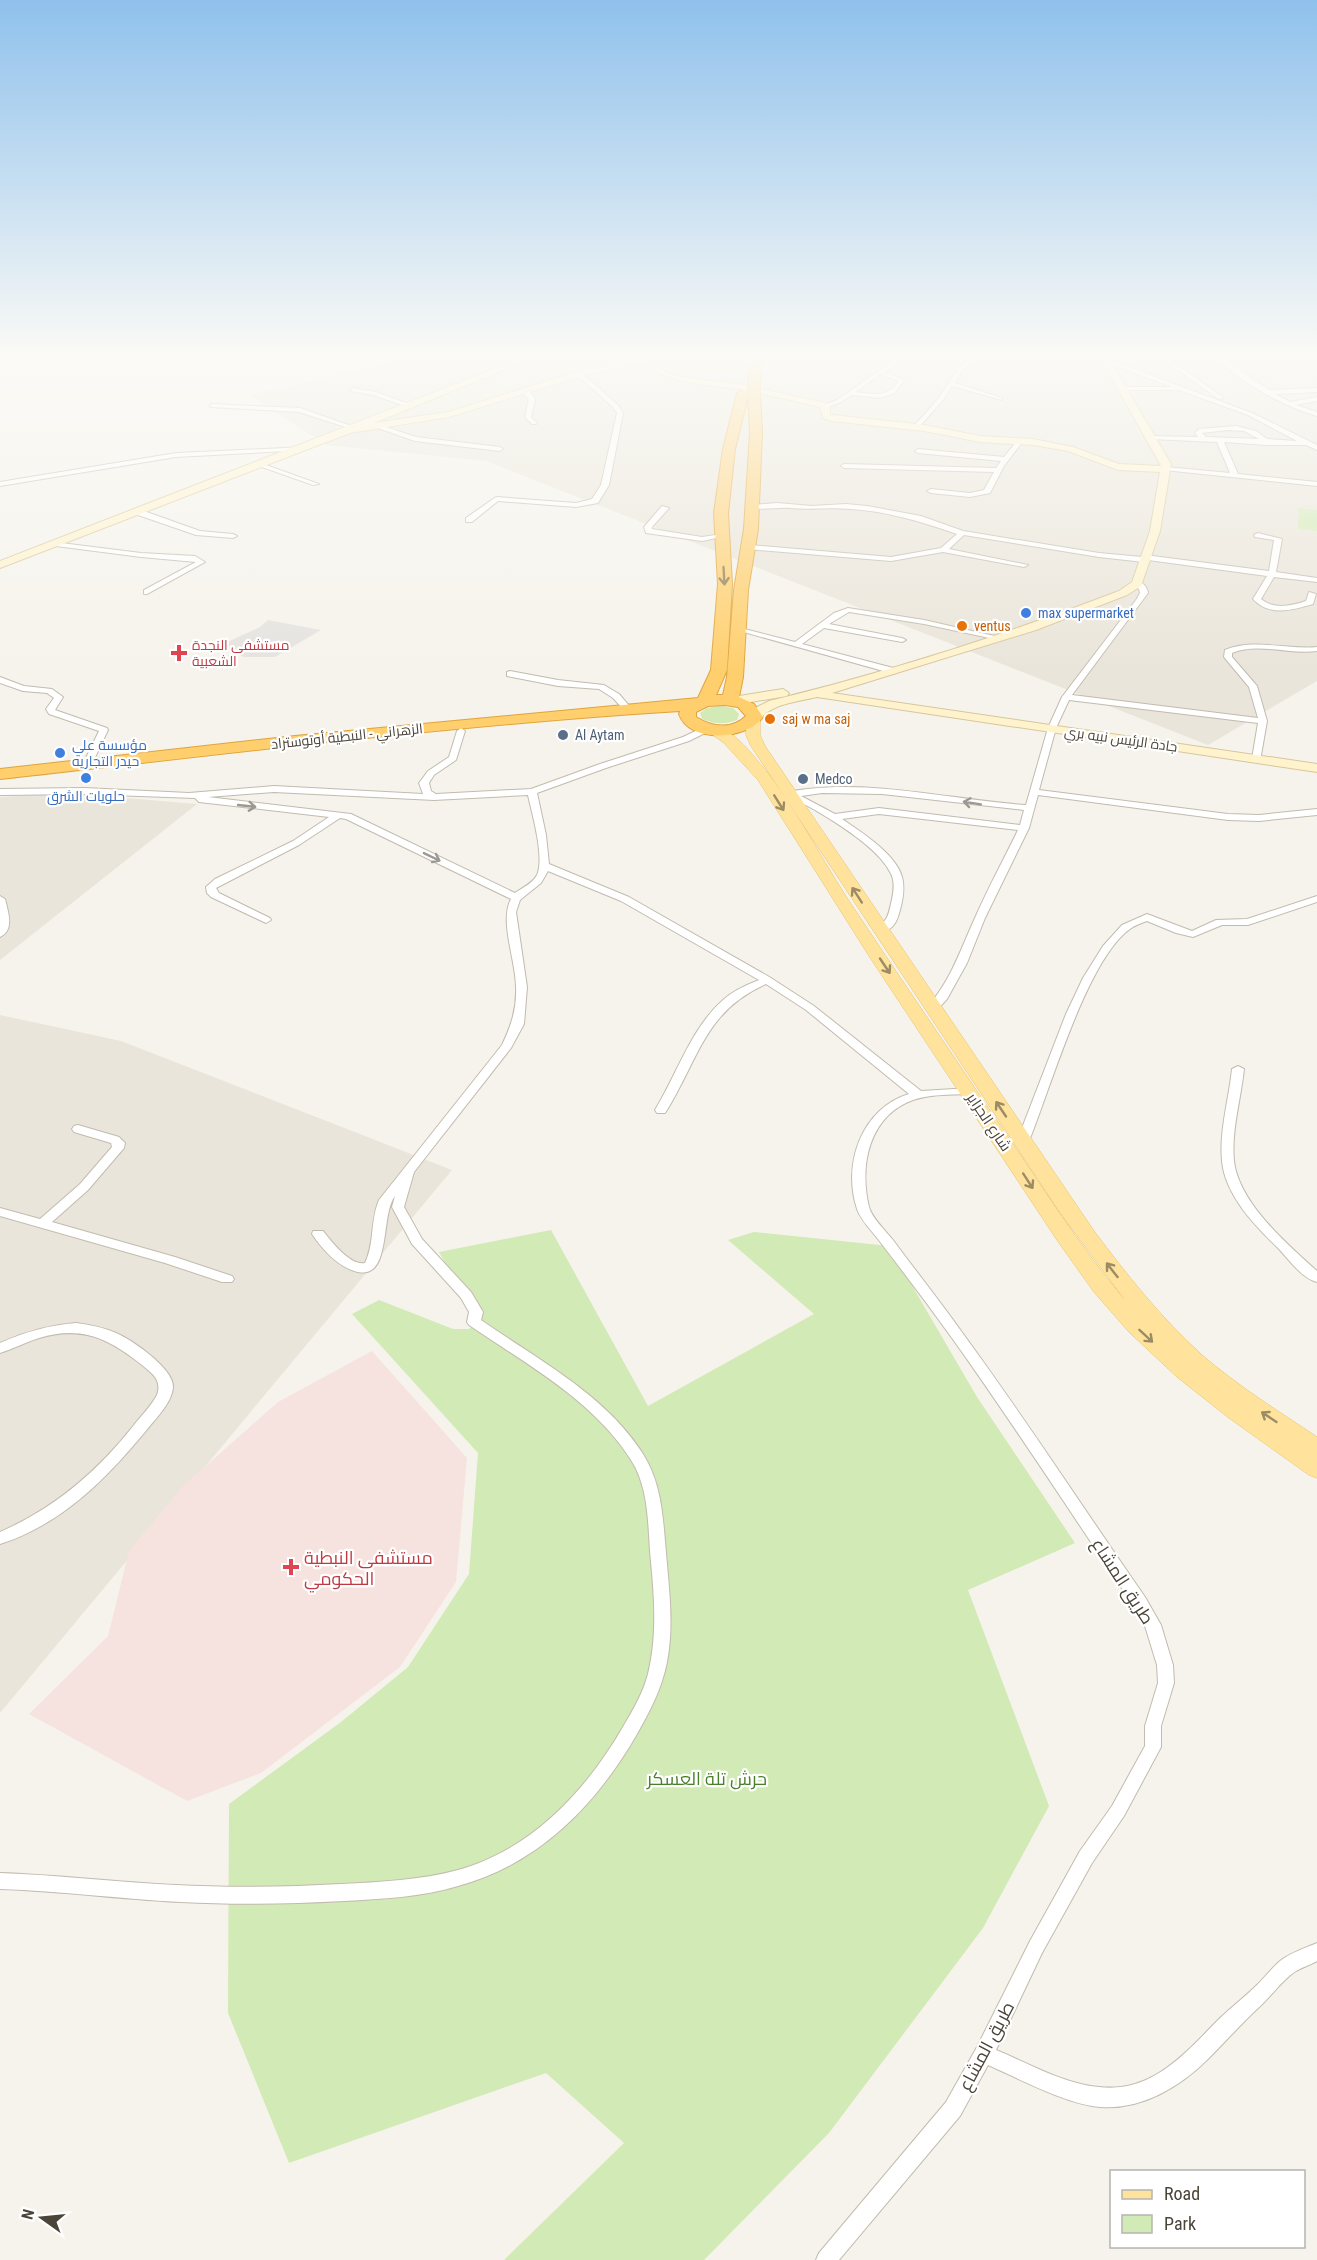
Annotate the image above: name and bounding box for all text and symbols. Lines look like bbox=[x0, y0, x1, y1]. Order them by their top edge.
one-way arrow bbox=[719, 565, 730, 585]
place label: max supermarket bbox=[1038, 605, 1134, 621]
marker: max supermarket bbox=[1019, 606, 1033, 620]
place label: ventus bbox=[974, 618, 1011, 634]
marker: ventus bbox=[955, 619, 969, 633]
place label: مستشفى النجدة الشعبية bbox=[192, 637, 290, 669]
marker: مستشفى النجدة الشعبية bbox=[170, 644, 188, 662]
place label: saj w ma saj bbox=[782, 711, 850, 727]
marker: saj w ma saj bbox=[763, 712, 777, 726]
street label: الزهراني - النبطية أوتوستراد bbox=[270, 719, 424, 756]
street label: جادة الرئيس نبيه بري bbox=[1063, 723, 1179, 759]
place label: Al Aytam bbox=[575, 727, 624, 743]
marker: Al Aytam bbox=[556, 728, 570, 742]
place label: مؤسسة علي حيدر التجاريه bbox=[72, 737, 147, 769]
marker: مؤسسة علي حيدر التجاريه bbox=[53, 746, 67, 760]
marker: حلويات الشرق bbox=[79, 771, 93, 785]
place label: Medco bbox=[815, 771, 853, 787]
marker: Medco bbox=[796, 772, 810, 786]
place label: حلويات الشرق bbox=[47, 788, 125, 805]
one-way arrow bbox=[774, 794, 786, 811]
one-way arrow bbox=[962, 797, 982, 808]
one-way arrow bbox=[236, 801, 256, 812]
one-way arrow bbox=[422, 851, 440, 863]
one-way arrow bbox=[850, 887, 863, 904]
one-way arrow bbox=[879, 958, 891, 974]
street label: شارع الجزاير bbox=[961, 1088, 1015, 1156]
one-way arrow bbox=[995, 1101, 1007, 1118]
one-way arrow bbox=[1023, 1172, 1035, 1189]
one-way arrow bbox=[1105, 1262, 1118, 1278]
one-way arrow bbox=[1138, 1329, 1153, 1343]
one-way arrow bbox=[1260, 1410, 1277, 1423]
street label: طريق المشاع bbox=[1086, 1534, 1158, 1629]
place label: مستشفى النبطية الحكومي bbox=[304, 1547, 433, 1593]
marker: مستشفى النبطية الحكومي bbox=[282, 1558, 300, 1576]
park label: حرش تلة العسكر bbox=[646, 1768, 767, 1790]
street label: طريق المشاع bbox=[954, 1998, 1020, 2095]
legend bbox=[1110, 2170, 1305, 2248]
text: Road bbox=[1164, 2183, 1200, 2204]
north arrow bbox=[12, 2188, 72, 2248]
text: N bbox=[18, 2207, 38, 2221]
text: Park bbox=[1164, 2213, 1196, 2234]

